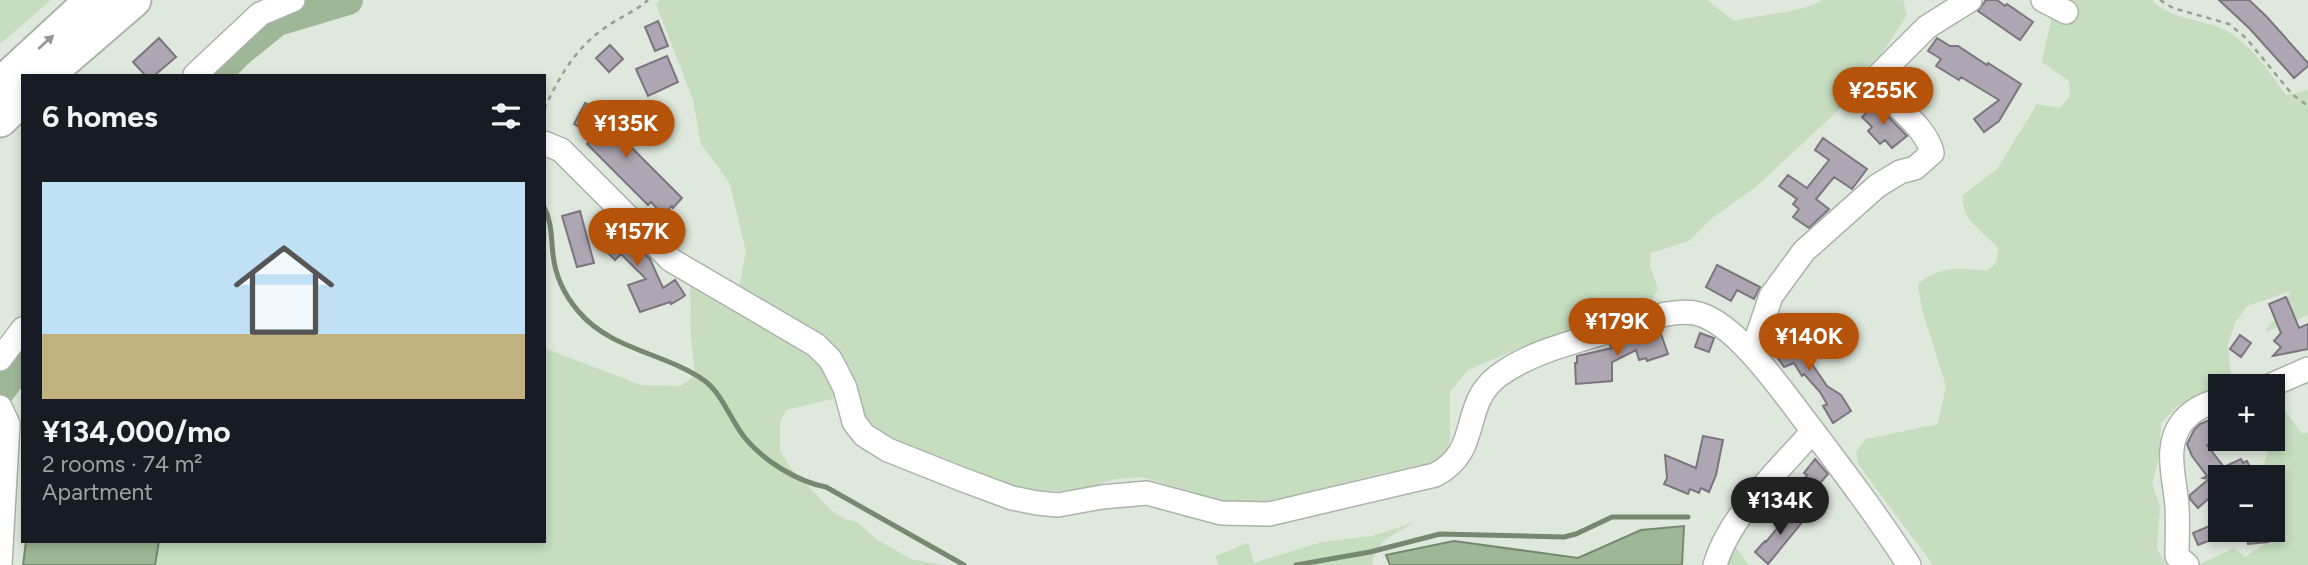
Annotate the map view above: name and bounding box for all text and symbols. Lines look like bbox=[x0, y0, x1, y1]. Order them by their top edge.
one-way arrow bbox=[37, 34, 55, 50]
pin: ¥255K bbox=[1834, 68, 1932, 127]
text: ¥255K bbox=[1848, 76, 1918, 104]
icon: filters bbox=[487, 97, 525, 135]
text: 6 homes bbox=[42, 98, 158, 135]
pin: ¥135K bbox=[577, 100, 675, 160]
text: ¥135K bbox=[594, 109, 658, 137]
pin: ¥157K bbox=[588, 208, 686, 268]
text: ¥157K bbox=[605, 217, 669, 245]
icon: home bbox=[221, 227, 347, 353]
pin: ¥179K bbox=[1568, 298, 1666, 358]
text: ¥179K bbox=[1585, 307, 1649, 335]
pin: ¥140K bbox=[1760, 314, 1858, 373]
text: ¥140K bbox=[1775, 322, 1843, 350]
map controls bbox=[2208, 374, 2285, 542]
button: + bbox=[2208, 374, 2285, 451]
text: ¥134,000/mo bbox=[42, 413, 231, 450]
text: 2 rooms · 74 m² bbox=[42, 450, 203, 478]
button: − bbox=[2208, 465, 2285, 542]
pin: ¥134K bbox=[1731, 477, 1829, 537]
text: Apartment bbox=[42, 478, 153, 506]
text: ¥134K bbox=[1747, 486, 1813, 514]

